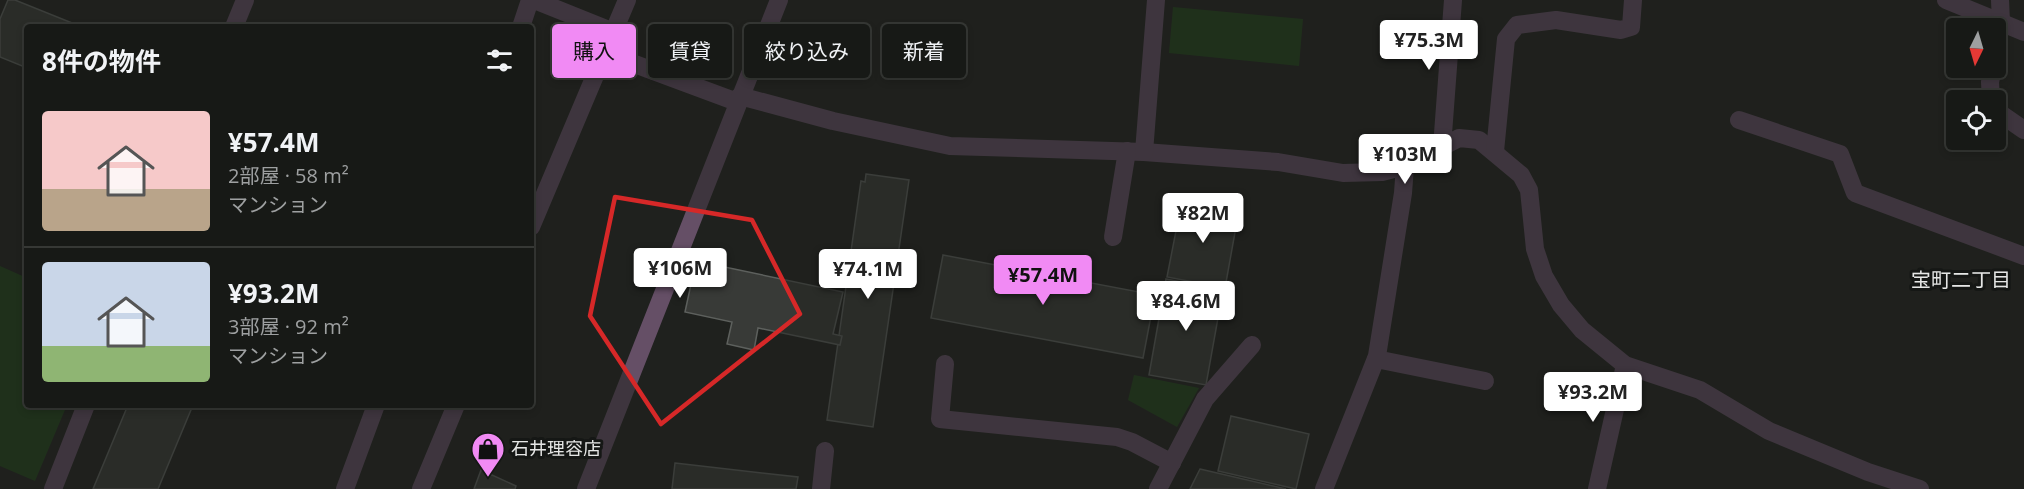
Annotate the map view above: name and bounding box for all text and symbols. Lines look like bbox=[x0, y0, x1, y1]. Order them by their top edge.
north arrow bbox=[1946, 18, 2006, 78]
map controls bbox=[1946, 18, 2006, 150]
pin: ¥75.3M bbox=[1380, 20, 1478, 71]
chip: 購入 bbox=[552, 24, 636, 78]
chip: 賃貸 bbox=[648, 24, 732, 78]
chip: 絞り込み bbox=[744, 24, 870, 78]
chip: 新着 bbox=[882, 24, 966, 78]
text: ¥75.3M bbox=[1394, 26, 1464, 53]
text: 8件の物件 bbox=[42, 43, 161, 79]
icon: filters bbox=[483, 44, 516, 77]
button: locate bbox=[1946, 90, 2006, 150]
text: ¥57.4M bbox=[228, 124, 319, 160]
pin: ¥103M bbox=[1363, 134, 1447, 185]
icon: home bbox=[90, 135, 162, 207]
text: ¥103M bbox=[1373, 140, 1437, 167]
text: 2部屋 · 58 m² bbox=[228, 162, 349, 189]
text: マンション bbox=[228, 191, 328, 218]
pin: ¥82M bbox=[1167, 193, 1239, 244]
text: ¥82M bbox=[1176, 199, 1230, 226]
pin: ¥106M bbox=[638, 248, 722, 299]
pin: ¥74.1M bbox=[819, 249, 917, 300]
text: ¥106M bbox=[648, 254, 712, 281]
text: ¥74.1M bbox=[833, 255, 903, 282]
pin: ¥57.4M bbox=[994, 255, 1092, 306]
text: ¥57.4M bbox=[1008, 261, 1078, 288]
district label: 宝町二丁目 bbox=[1911, 266, 2011, 293]
text: ¥93.2M bbox=[228, 275, 319, 311]
pin: ¥84.6M bbox=[1137, 281, 1235, 332]
icon: home bbox=[90, 286, 162, 358]
text: ¥84.6M bbox=[1151, 287, 1221, 314]
text: 3部屋 · 92 m² bbox=[228, 313, 349, 340]
text: マンション bbox=[228, 342, 328, 369]
pin: ¥93.2M bbox=[1544, 372, 1642, 423]
text: ¥93.2M bbox=[1558, 378, 1628, 405]
shop icon: 石井理容店 bbox=[470, 431, 506, 478]
place label: 石井理容店 bbox=[511, 436, 601, 460]

